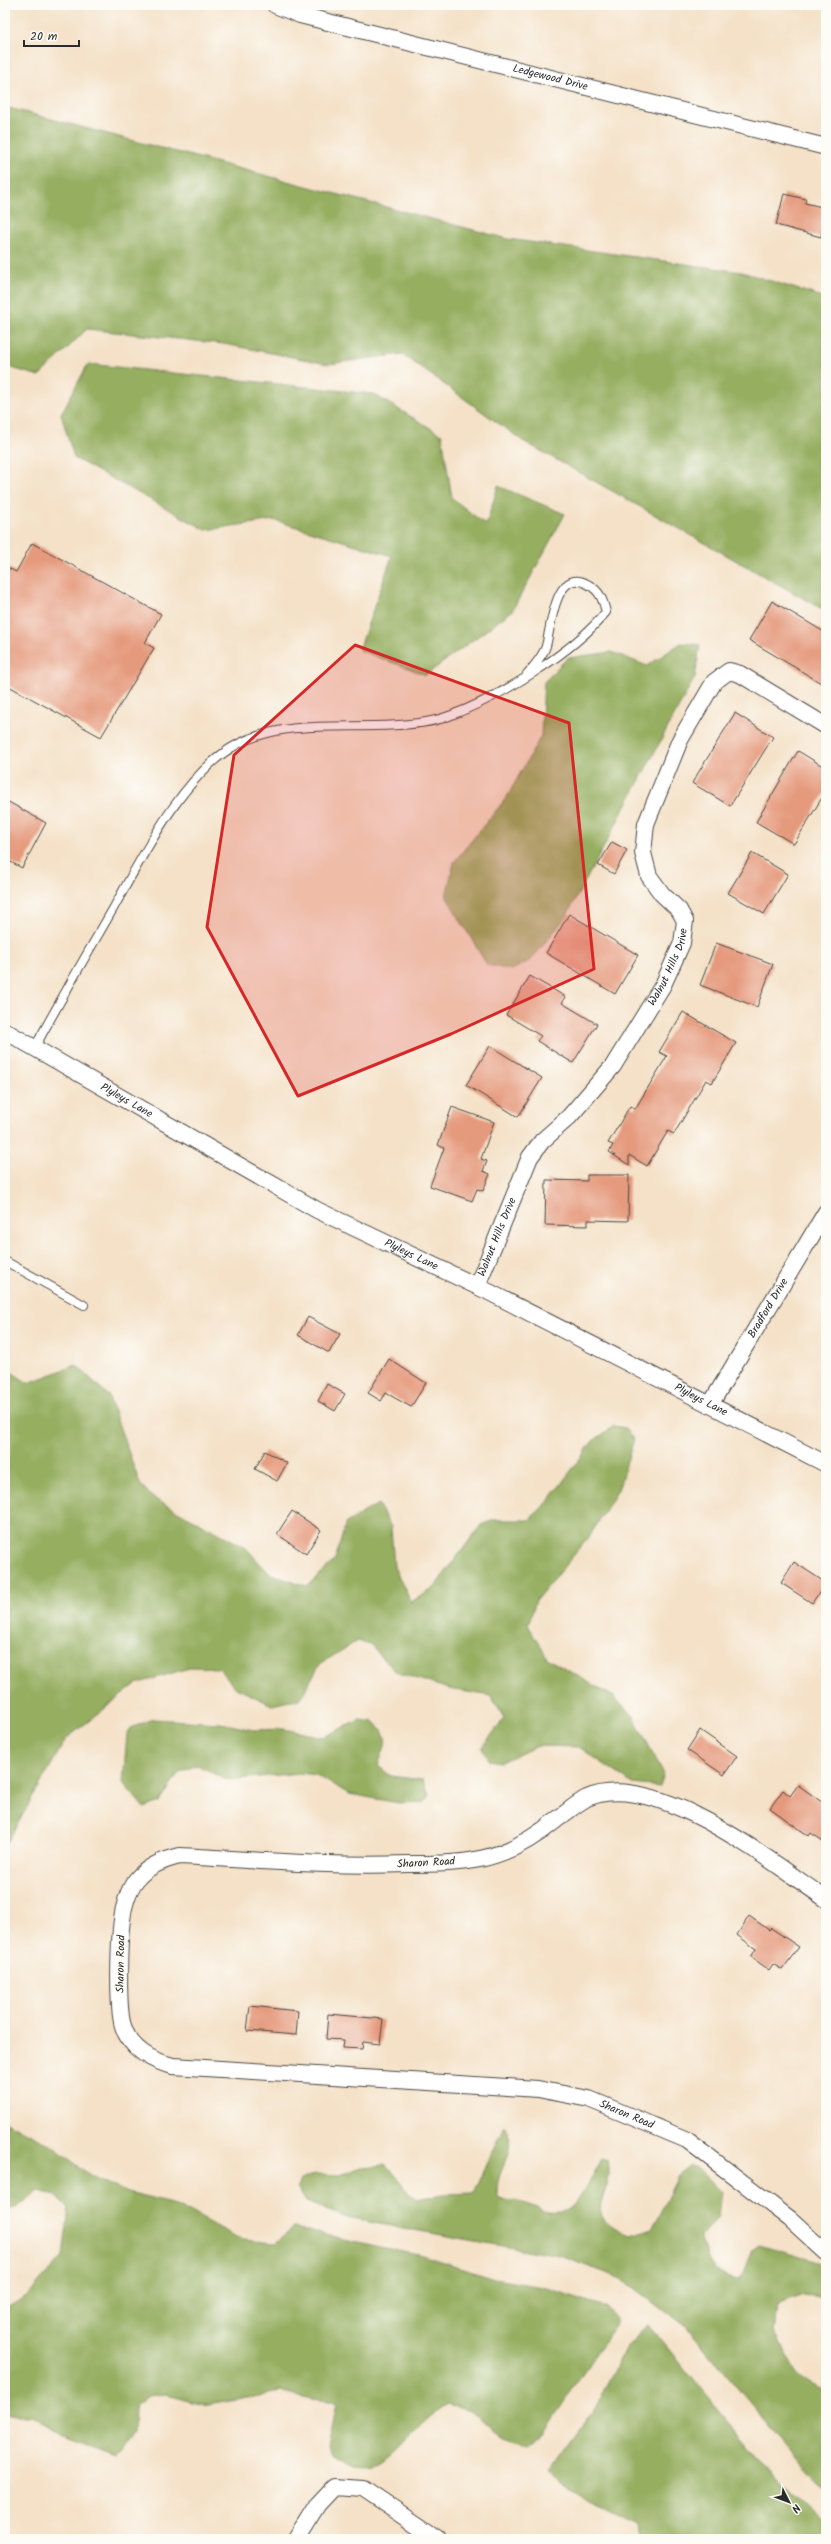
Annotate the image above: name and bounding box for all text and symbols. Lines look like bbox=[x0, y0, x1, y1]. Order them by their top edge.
scale bar bbox=[24, 22, 79, 48]
text: 20 m bbox=[30, 27, 58, 46]
street label: Ledgewood Drive bbox=[511, 60, 590, 96]
street label: Walnut Hills Drive bbox=[643, 927, 693, 1009]
street label: Plyleys Lane bbox=[97, 1078, 156, 1123]
street label: Walnut Hills Drive bbox=[473, 1195, 521, 1279]
street label: Plyleys Lane bbox=[381, 1234, 441, 1275]
street label: Bradford Drive bbox=[743, 1275, 793, 1342]
street label: Plyleys Lane bbox=[671, 1379, 731, 1421]
street label: Sharon Road bbox=[397, 1852, 456, 1874]
street label: Sharon Road bbox=[111, 1934, 131, 1993]
street label: Sharon Road bbox=[596, 2095, 657, 2134]
north arrow bbox=[769, 2482, 809, 2522]
text: N bbox=[787, 2499, 805, 2517]

